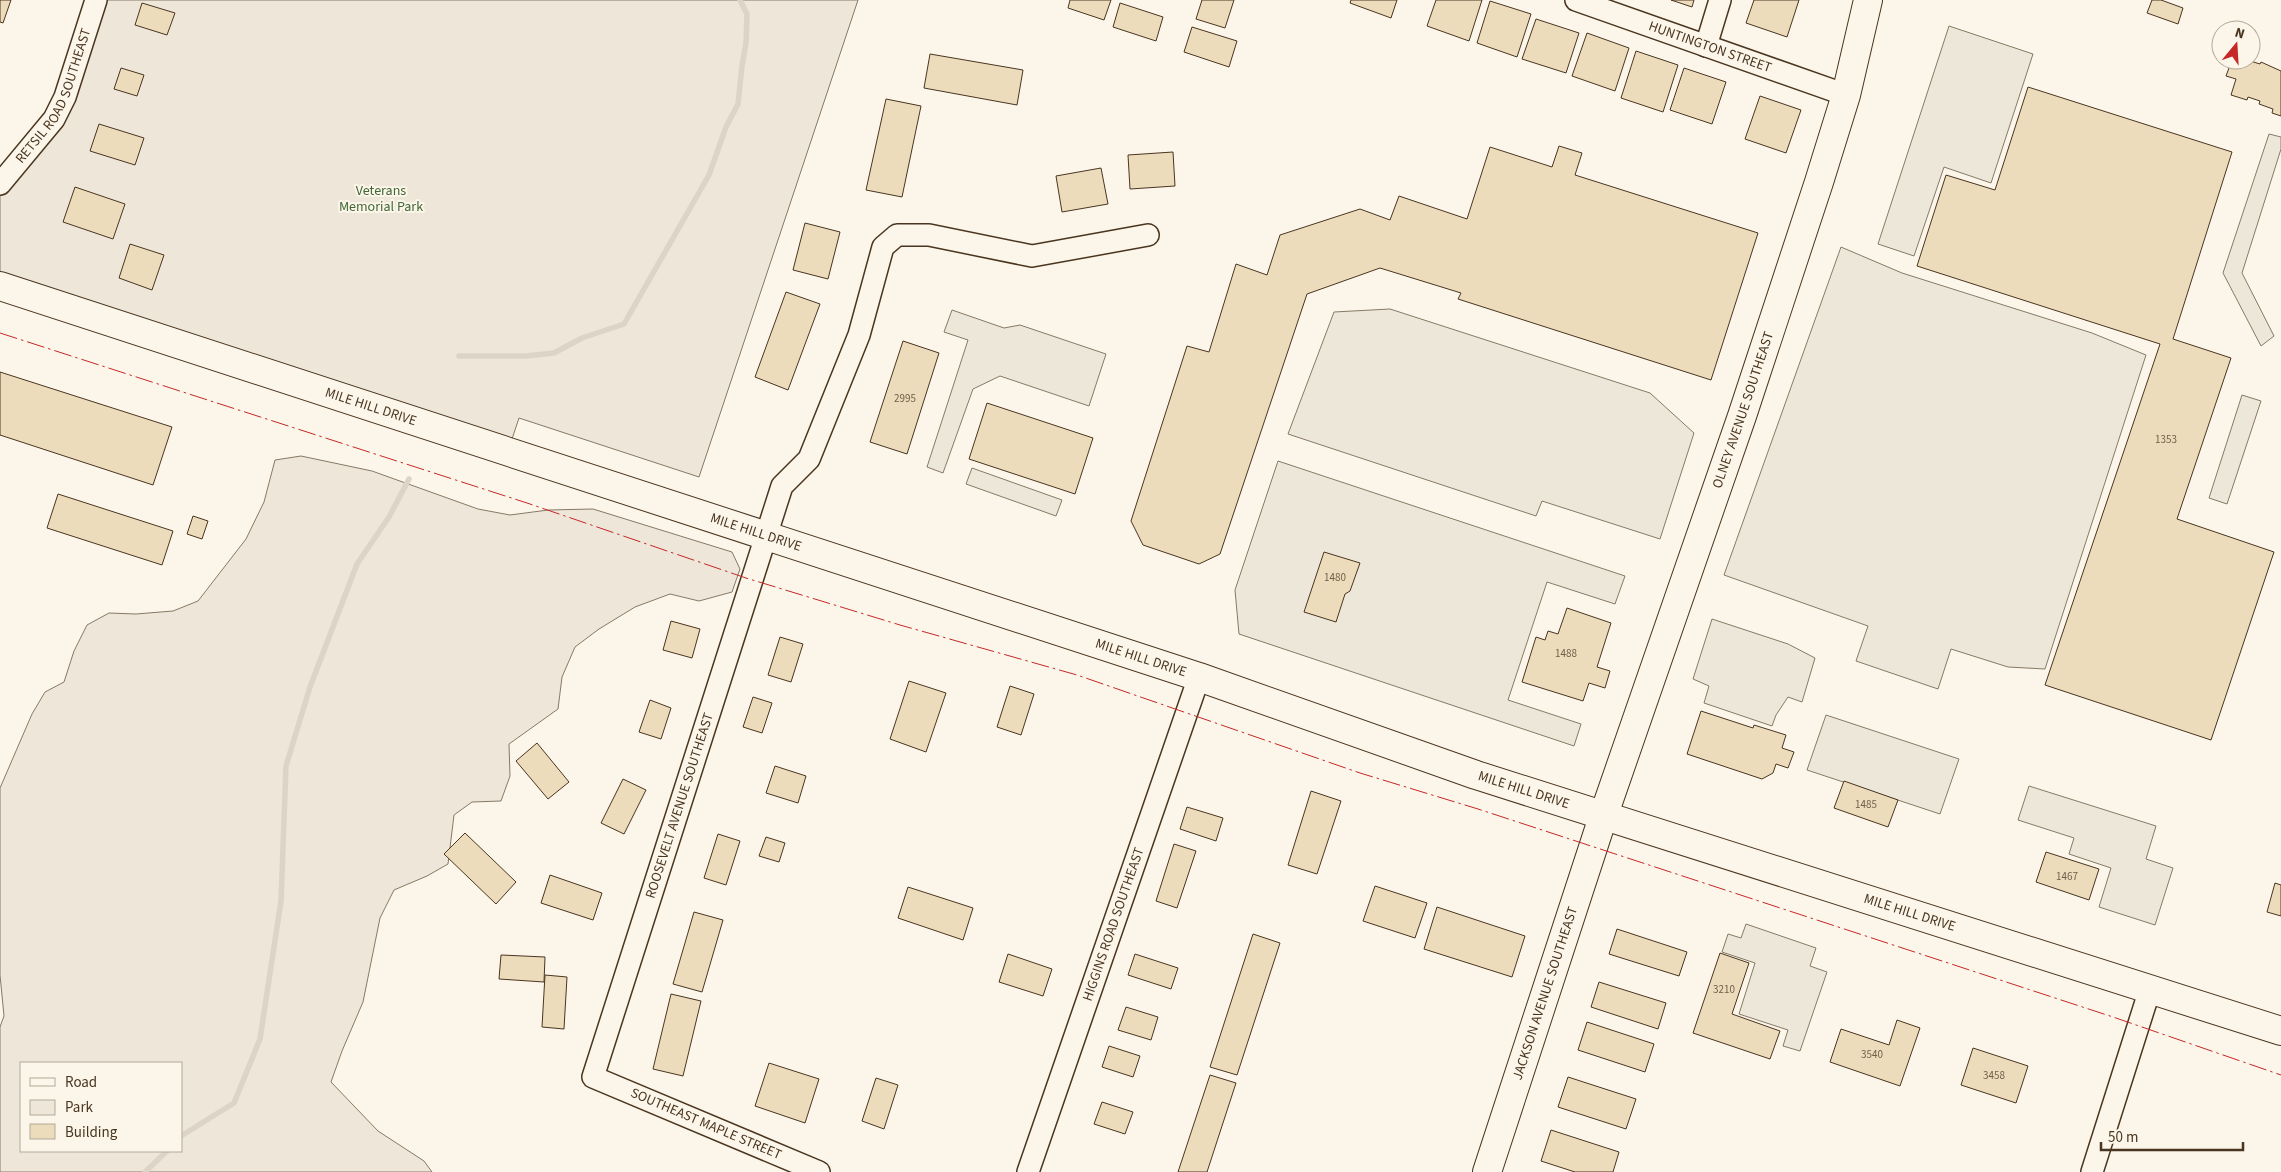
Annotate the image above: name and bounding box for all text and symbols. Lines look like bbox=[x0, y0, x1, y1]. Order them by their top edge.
street label: HUNTINGTON STREET bbox=[1646, 16, 1775, 78]
north arrow bbox=[2211, 20, 2261, 70]
text: N bbox=[2232, 23, 2247, 45]
street label: RETSIL ROAD SOUTHEAST bbox=[11, 25, 96, 168]
park label: Veterans Memorial Park bbox=[339, 181, 423, 217]
street label: OLNEY AVENUE SOUTHEAST bbox=[1708, 328, 1779, 491]
street label: MILE HILL DRIVE bbox=[323, 383, 419, 431]
house number: 2995 bbox=[894, 391, 916, 406]
house number: 1353 bbox=[2155, 432, 2177, 447]
street label: MILE HILL DRIVE bbox=[708, 508, 804, 557]
house number: 1480 bbox=[1324, 570, 1346, 585]
street label: MILE HILL DRIVE bbox=[1093, 634, 1189, 682]
house number: 1488 bbox=[1555, 646, 1577, 661]
street label: ROOSEVELT AVENUE SOUTHEAST bbox=[641, 710, 719, 901]
street label: MILE HILL DRIVE bbox=[1475, 766, 1572, 814]
house number: 1485 bbox=[1855, 797, 1877, 812]
street label: HIGGINS ROAD SOUTHEAST bbox=[1078, 844, 1150, 1004]
house number: 1467 bbox=[2056, 869, 2078, 884]
street label: MILE HILL DRIVE bbox=[1861, 889, 1958, 937]
street label: JACKSON AVENUE SOUTHEAST bbox=[1508, 904, 1583, 1083]
house number: 3210 bbox=[1713, 982, 1735, 997]
house number: 3540 bbox=[1861, 1047, 1883, 1062]
legend bbox=[20, 1062, 182, 1152]
house number: 3458 bbox=[1983, 1068, 2005, 1083]
text: Road bbox=[65, 1072, 97, 1093]
street label: SOUTHEAST MAPLE STREET bbox=[627, 1083, 785, 1165]
text: Park bbox=[65, 1097, 94, 1118]
scale bar bbox=[2101, 1120, 2244, 1152]
text: Building bbox=[65, 1122, 118, 1143]
text: 50 m bbox=[2108, 1127, 2138, 1148]

